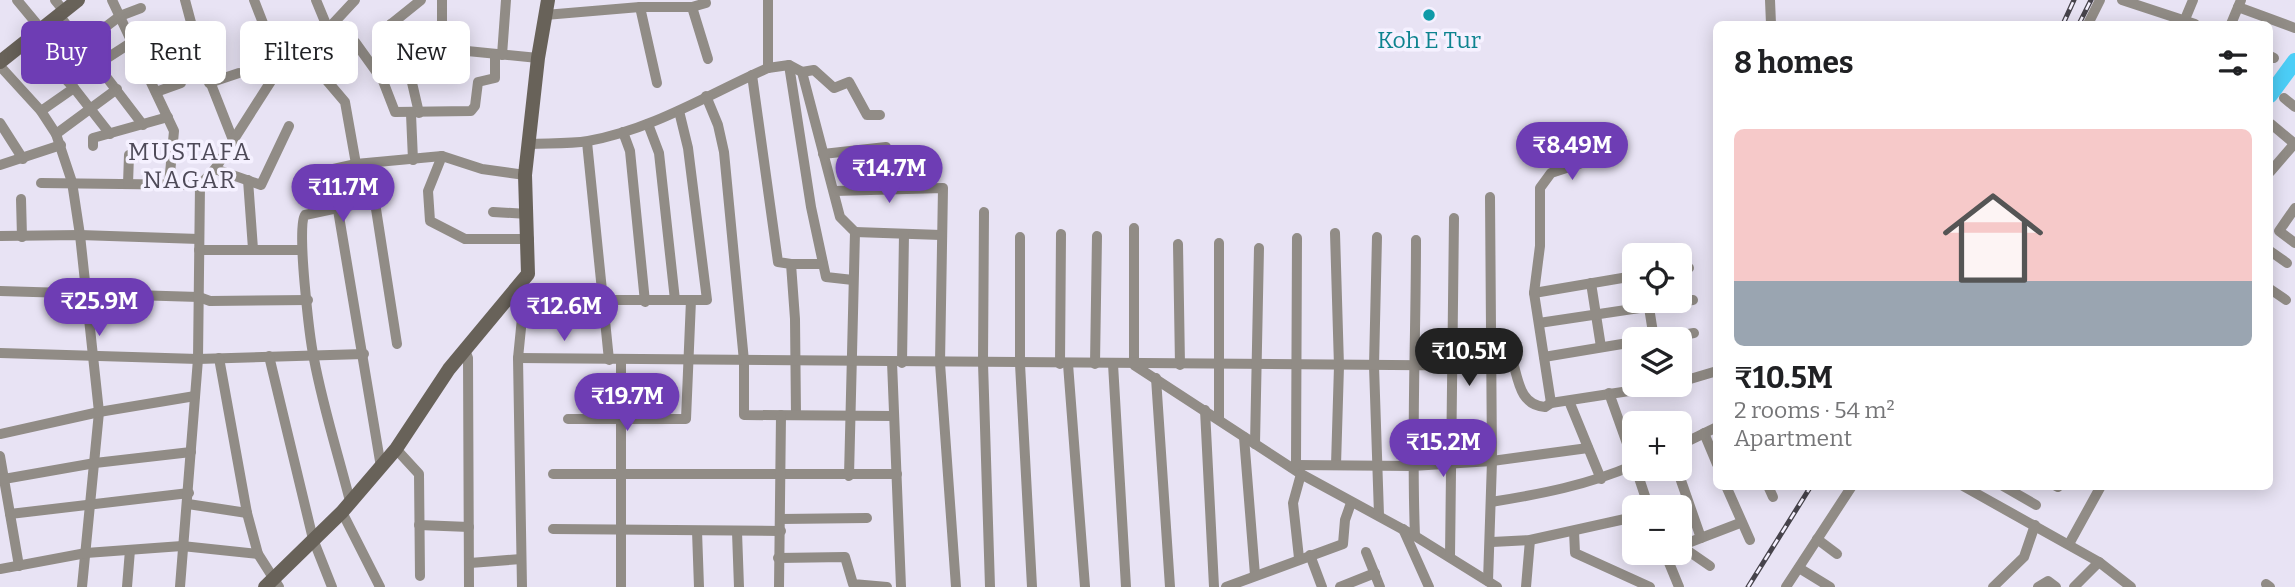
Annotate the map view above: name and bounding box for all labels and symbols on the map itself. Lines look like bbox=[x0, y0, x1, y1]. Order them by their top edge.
marker: Koh E Tur bbox=[1421, 7, 1437, 23]
place label: Koh E Tur bbox=[1377, 26, 1481, 54]
pin: ₹8.49M bbox=[1515, 122, 1629, 182]
district label: MUSTAFA NAGAR bbox=[128, 138, 252, 194]
pin: ₹14.7M bbox=[832, 146, 946, 205]
pin: ₹11.7M bbox=[286, 164, 400, 224]
pin: ₹25.9M bbox=[42, 278, 156, 338]
pin: ₹12.6M bbox=[507, 284, 621, 343]
pin: ₹10.5M bbox=[1412, 328, 1526, 388]
pin: ₹19.7M bbox=[570, 374, 684, 433]
pin: ₹15.2M bbox=[1386, 420, 1500, 479]

